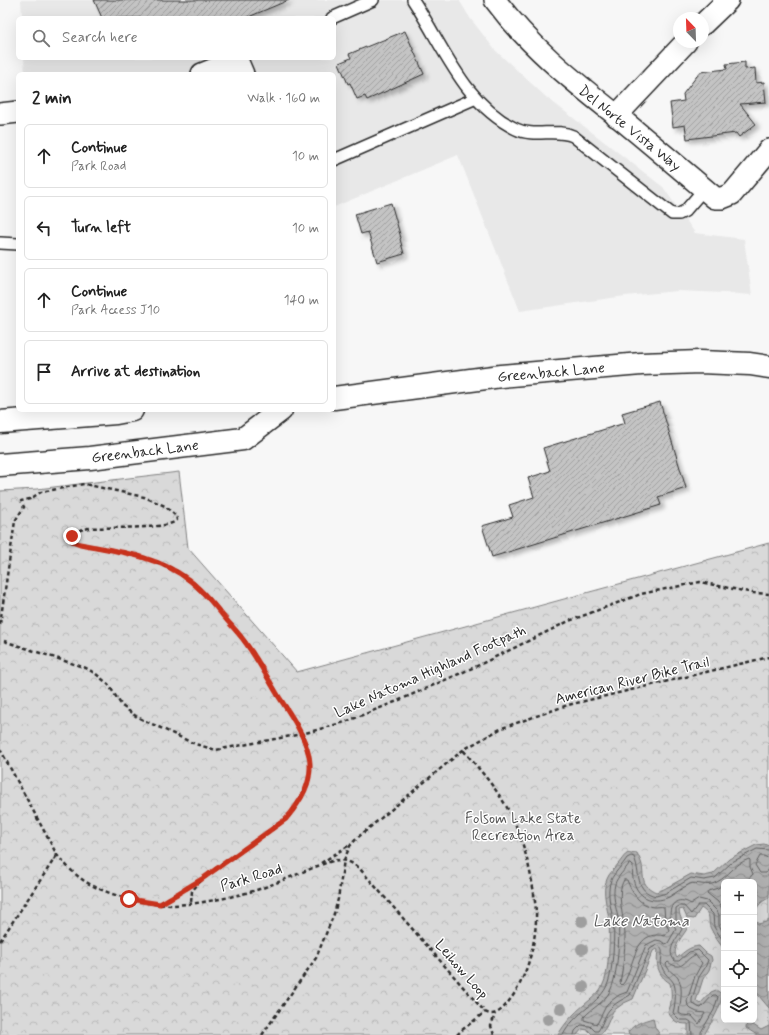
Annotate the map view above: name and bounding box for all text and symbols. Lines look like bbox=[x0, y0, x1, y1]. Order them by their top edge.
north arrow bbox=[673, 12, 709, 48]
search box bbox=[16, 16, 336, 60]
icon: search bbox=[30, 27, 52, 49]
text: Search here bbox=[62, 28, 138, 48]
street label: Del Norte Vista Way bbox=[574, 81, 685, 177]
text: 2 min bbox=[32, 87, 72, 109]
text: Walk · 160 m bbox=[247, 90, 320, 107]
text: Continue bbox=[71, 138, 127, 158]
icon: ahead bbox=[33, 145, 55, 167]
text: 10 m bbox=[292, 148, 319, 165]
text: Park Road bbox=[71, 158, 126, 175]
icon: left bbox=[33, 217, 55, 239]
text: Turn left bbox=[71, 218, 131, 238]
text: 10 m bbox=[292, 220, 319, 237]
text: Continue bbox=[71, 282, 127, 302]
icon: ahead bbox=[33, 289, 55, 311]
text: 140 m bbox=[284, 292, 319, 309]
text: Park Access J10 bbox=[71, 302, 160, 319]
street label: Greenback Lane bbox=[496, 358, 606, 388]
icon: arrive bbox=[33, 361, 55, 383]
text: Arrive at destination bbox=[71, 362, 200, 382]
street label: Greenback Lane bbox=[90, 435, 200, 468]
route end bbox=[63, 527, 81, 545]
street label: Lake Natoma Highland Footpath bbox=[332, 621, 529, 723]
street label: American River Bike Trail bbox=[553, 652, 711, 710]
park label: Folsom Lake State Recreation Area bbox=[465, 809, 581, 846]
street label: Park Road bbox=[218, 859, 285, 897]
map controls bbox=[721, 879, 757, 1023]
button: + bbox=[721, 879, 757, 915]
route start bbox=[120, 890, 138, 908]
water label: Lake Natoma bbox=[593, 911, 689, 932]
button: − bbox=[721, 915, 757, 951]
street label: Leihow Loop bbox=[430, 936, 493, 1004]
button: locate bbox=[721, 951, 757, 987]
button: layers bbox=[721, 987, 757, 1023]

